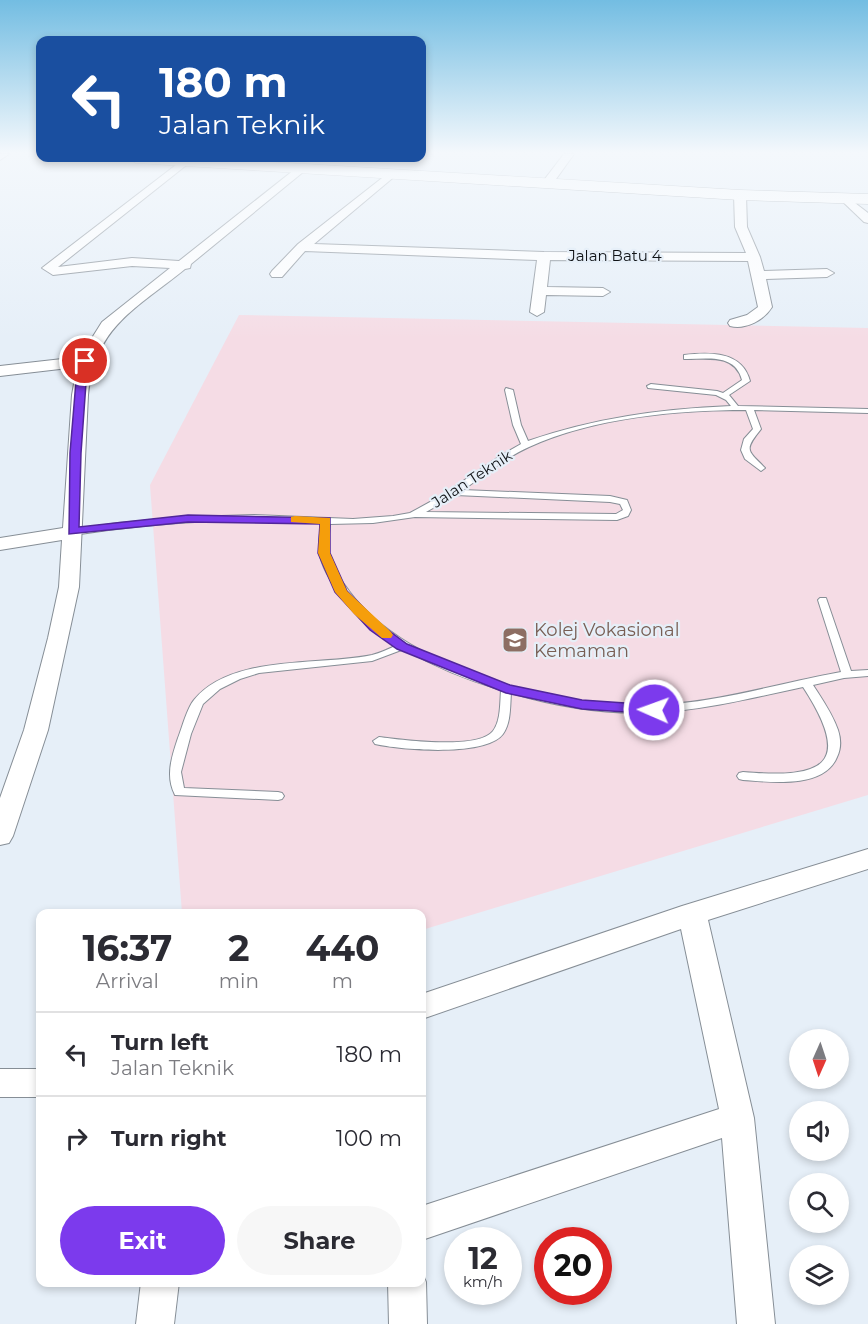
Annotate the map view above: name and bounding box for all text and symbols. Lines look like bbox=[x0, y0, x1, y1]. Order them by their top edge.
text: 180 m bbox=[159, 56, 288, 108]
icon: left bbox=[60, 60, 138, 138]
text: Jalan Teknik bbox=[159, 108, 325, 141]
street label: Jalan Batu 4 bbox=[567, 246, 662, 265]
pin bbox=[59, 335, 110, 386]
icon: arrive bbox=[68, 344, 101, 377]
street label: Jalan Teknik bbox=[427, 446, 516, 512]
place label: Kolej Vokasional Kemaman bbox=[534, 619, 680, 662]
school or university icon: Kolej Vokasional Kemaman bbox=[500, 625, 530, 655]
position arrow bbox=[622, 678, 686, 742]
text: 16:37 bbox=[83, 926, 172, 970]
text: 2 bbox=[228, 926, 250, 970]
text: 440 bbox=[305, 926, 380, 970]
text: Arrival bbox=[96, 969, 159, 993]
text: min bbox=[219, 969, 259, 993]
text: m bbox=[332, 969, 353, 993]
text: Turn left bbox=[111, 1029, 209, 1056]
north arrow bbox=[789, 1029, 849, 1089]
map controls bbox=[789, 1029, 849, 1305]
icon: left bbox=[60, 1038, 93, 1071]
text: 180 m bbox=[336, 1041, 402, 1068]
text: Jalan Teknik bbox=[111, 1056, 234, 1080]
button: sound bbox=[789, 1101, 849, 1161]
icon: right bbox=[60, 1122, 93, 1155]
text: Turn right bbox=[111, 1125, 226, 1152]
text: 100 m bbox=[336, 1125, 402, 1152]
button: search bbox=[789, 1173, 849, 1233]
button: Exit bbox=[60, 1206, 225, 1275]
button: Share bbox=[237, 1206, 402, 1275]
speed limit sign: 20 bbox=[534, 1227, 612, 1305]
text: 12 bbox=[468, 1240, 498, 1277]
button: layers bbox=[789, 1245, 849, 1305]
text: km/h bbox=[463, 1272, 503, 1291]

